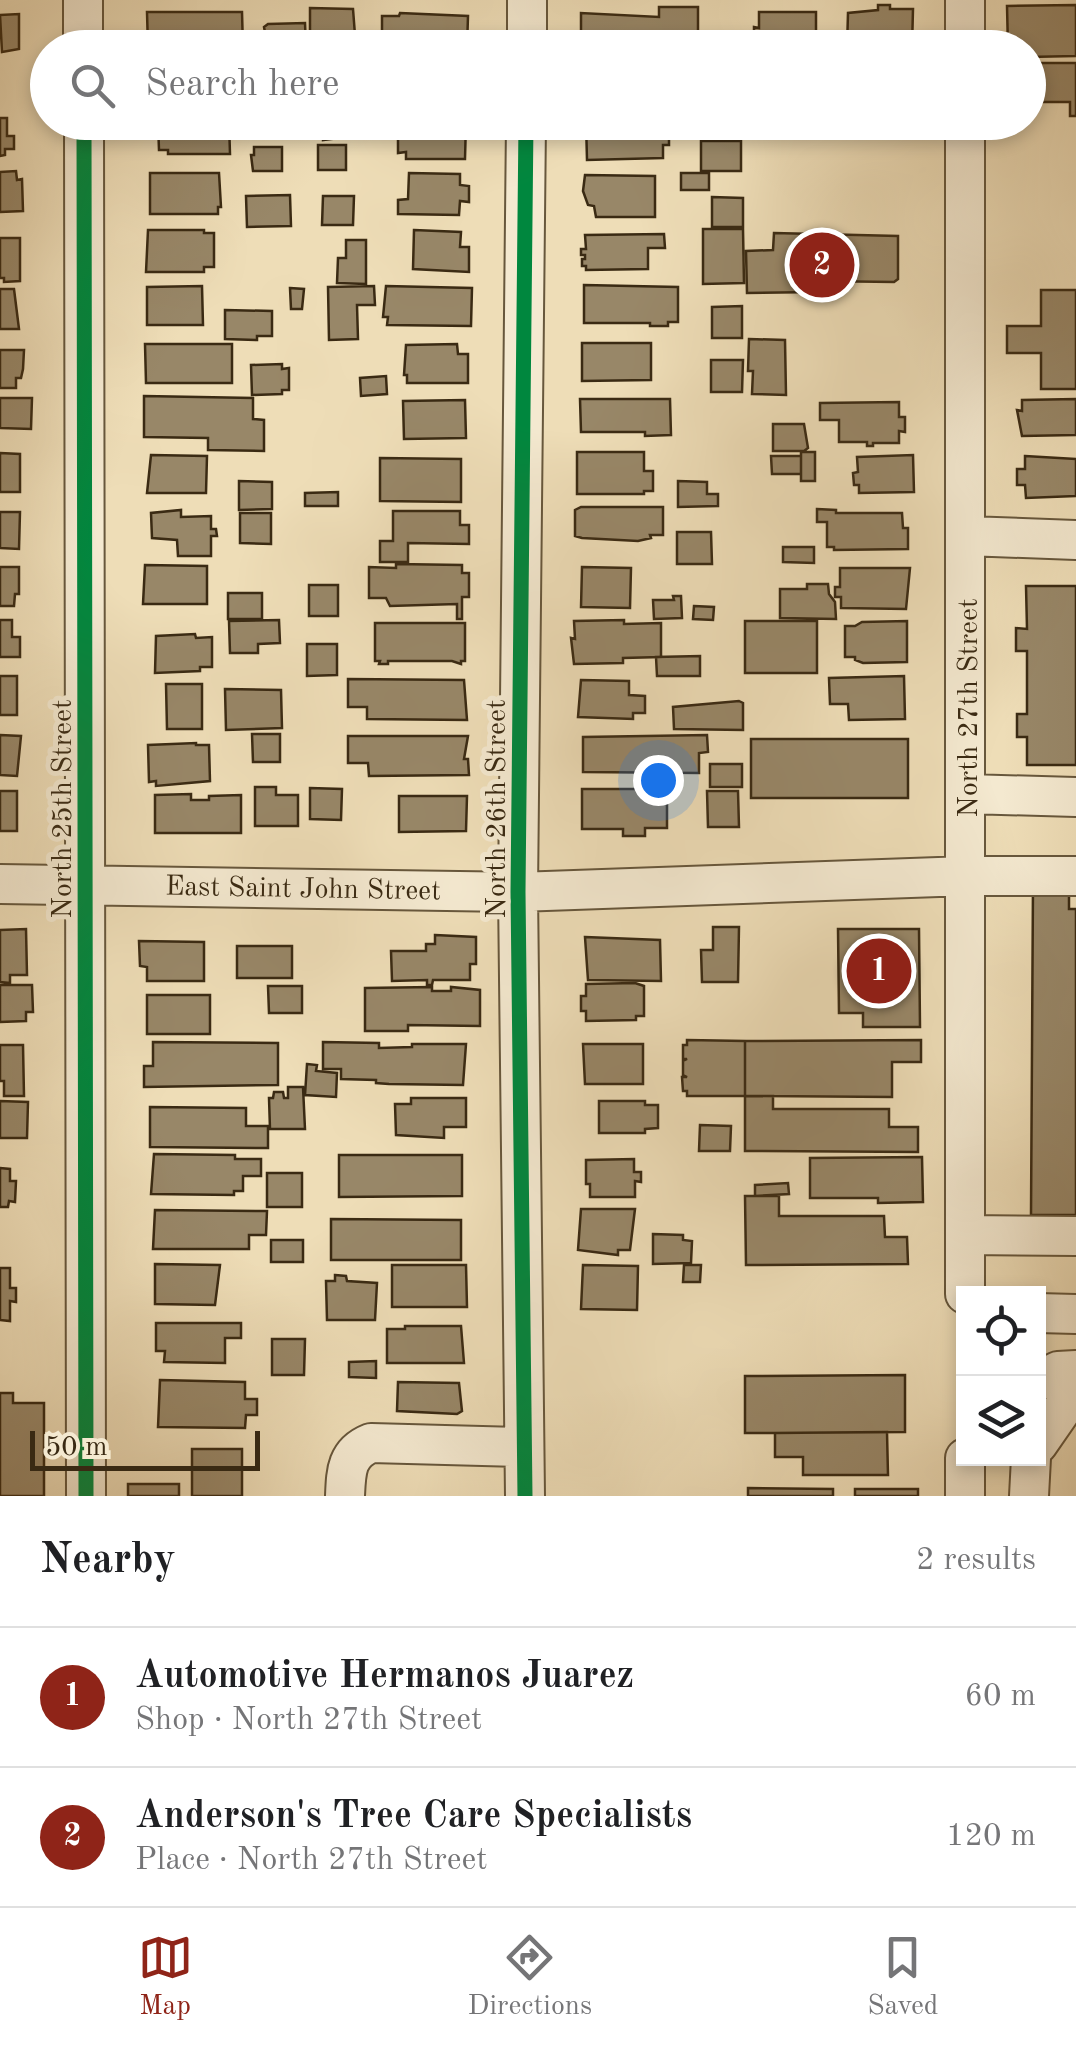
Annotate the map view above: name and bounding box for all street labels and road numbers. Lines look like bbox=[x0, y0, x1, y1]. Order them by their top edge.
street label: North 27th Street bbox=[956, 598, 984, 818]
street label: North 25th Street bbox=[50, 699, 78, 919]
street label: North 26th Street bbox=[484, 699, 512, 919]
street label: East Saint John Street bbox=[165, 874, 441, 906]

